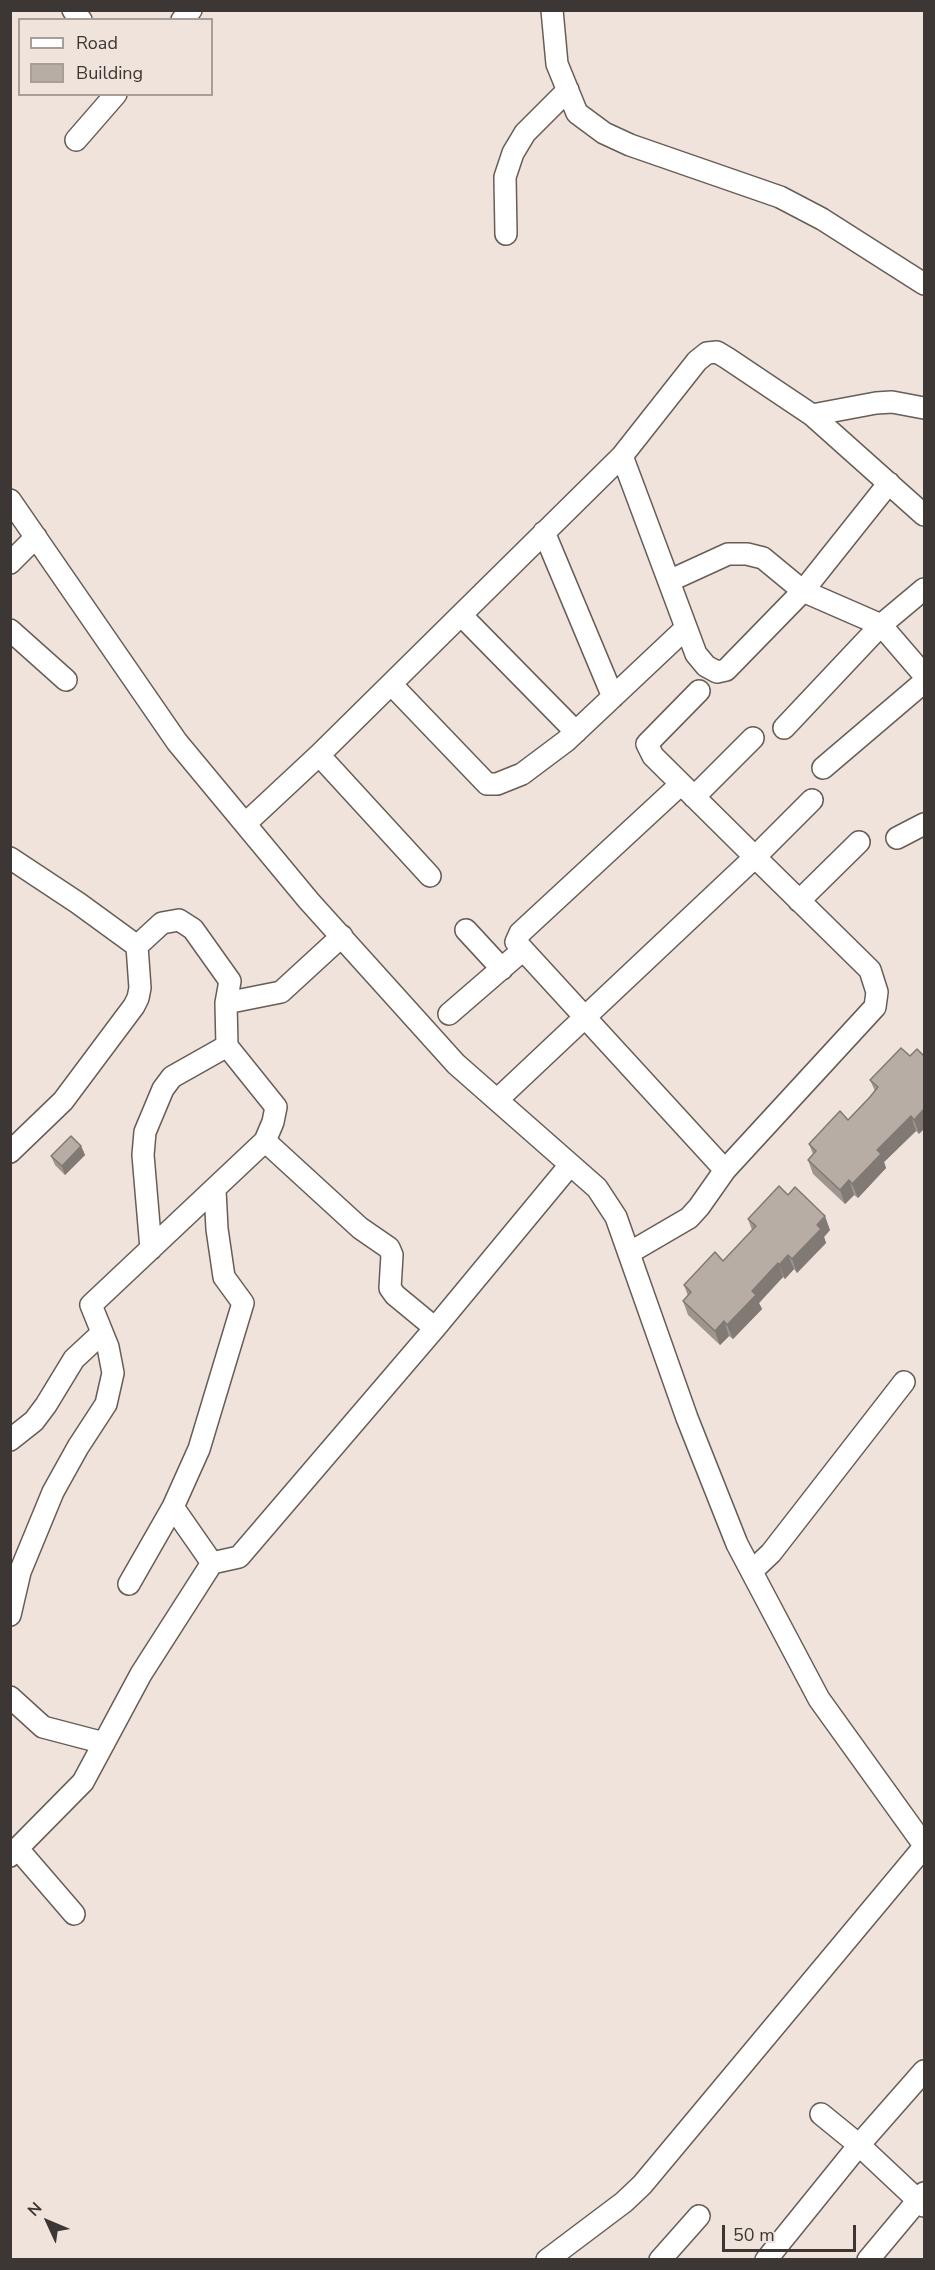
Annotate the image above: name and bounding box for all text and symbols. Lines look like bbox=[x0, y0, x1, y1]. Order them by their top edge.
legend bbox=[18, 18, 213, 96]
text: Road bbox=[76, 31, 118, 55]
text: Building bbox=[76, 61, 143, 85]
north arrow bbox=[18, 2192, 78, 2252]
text: N bbox=[23, 2198, 47, 2221]
scale bar bbox=[725, 2213, 858, 2251]
text: 50 m bbox=[733, 2223, 775, 2247]

